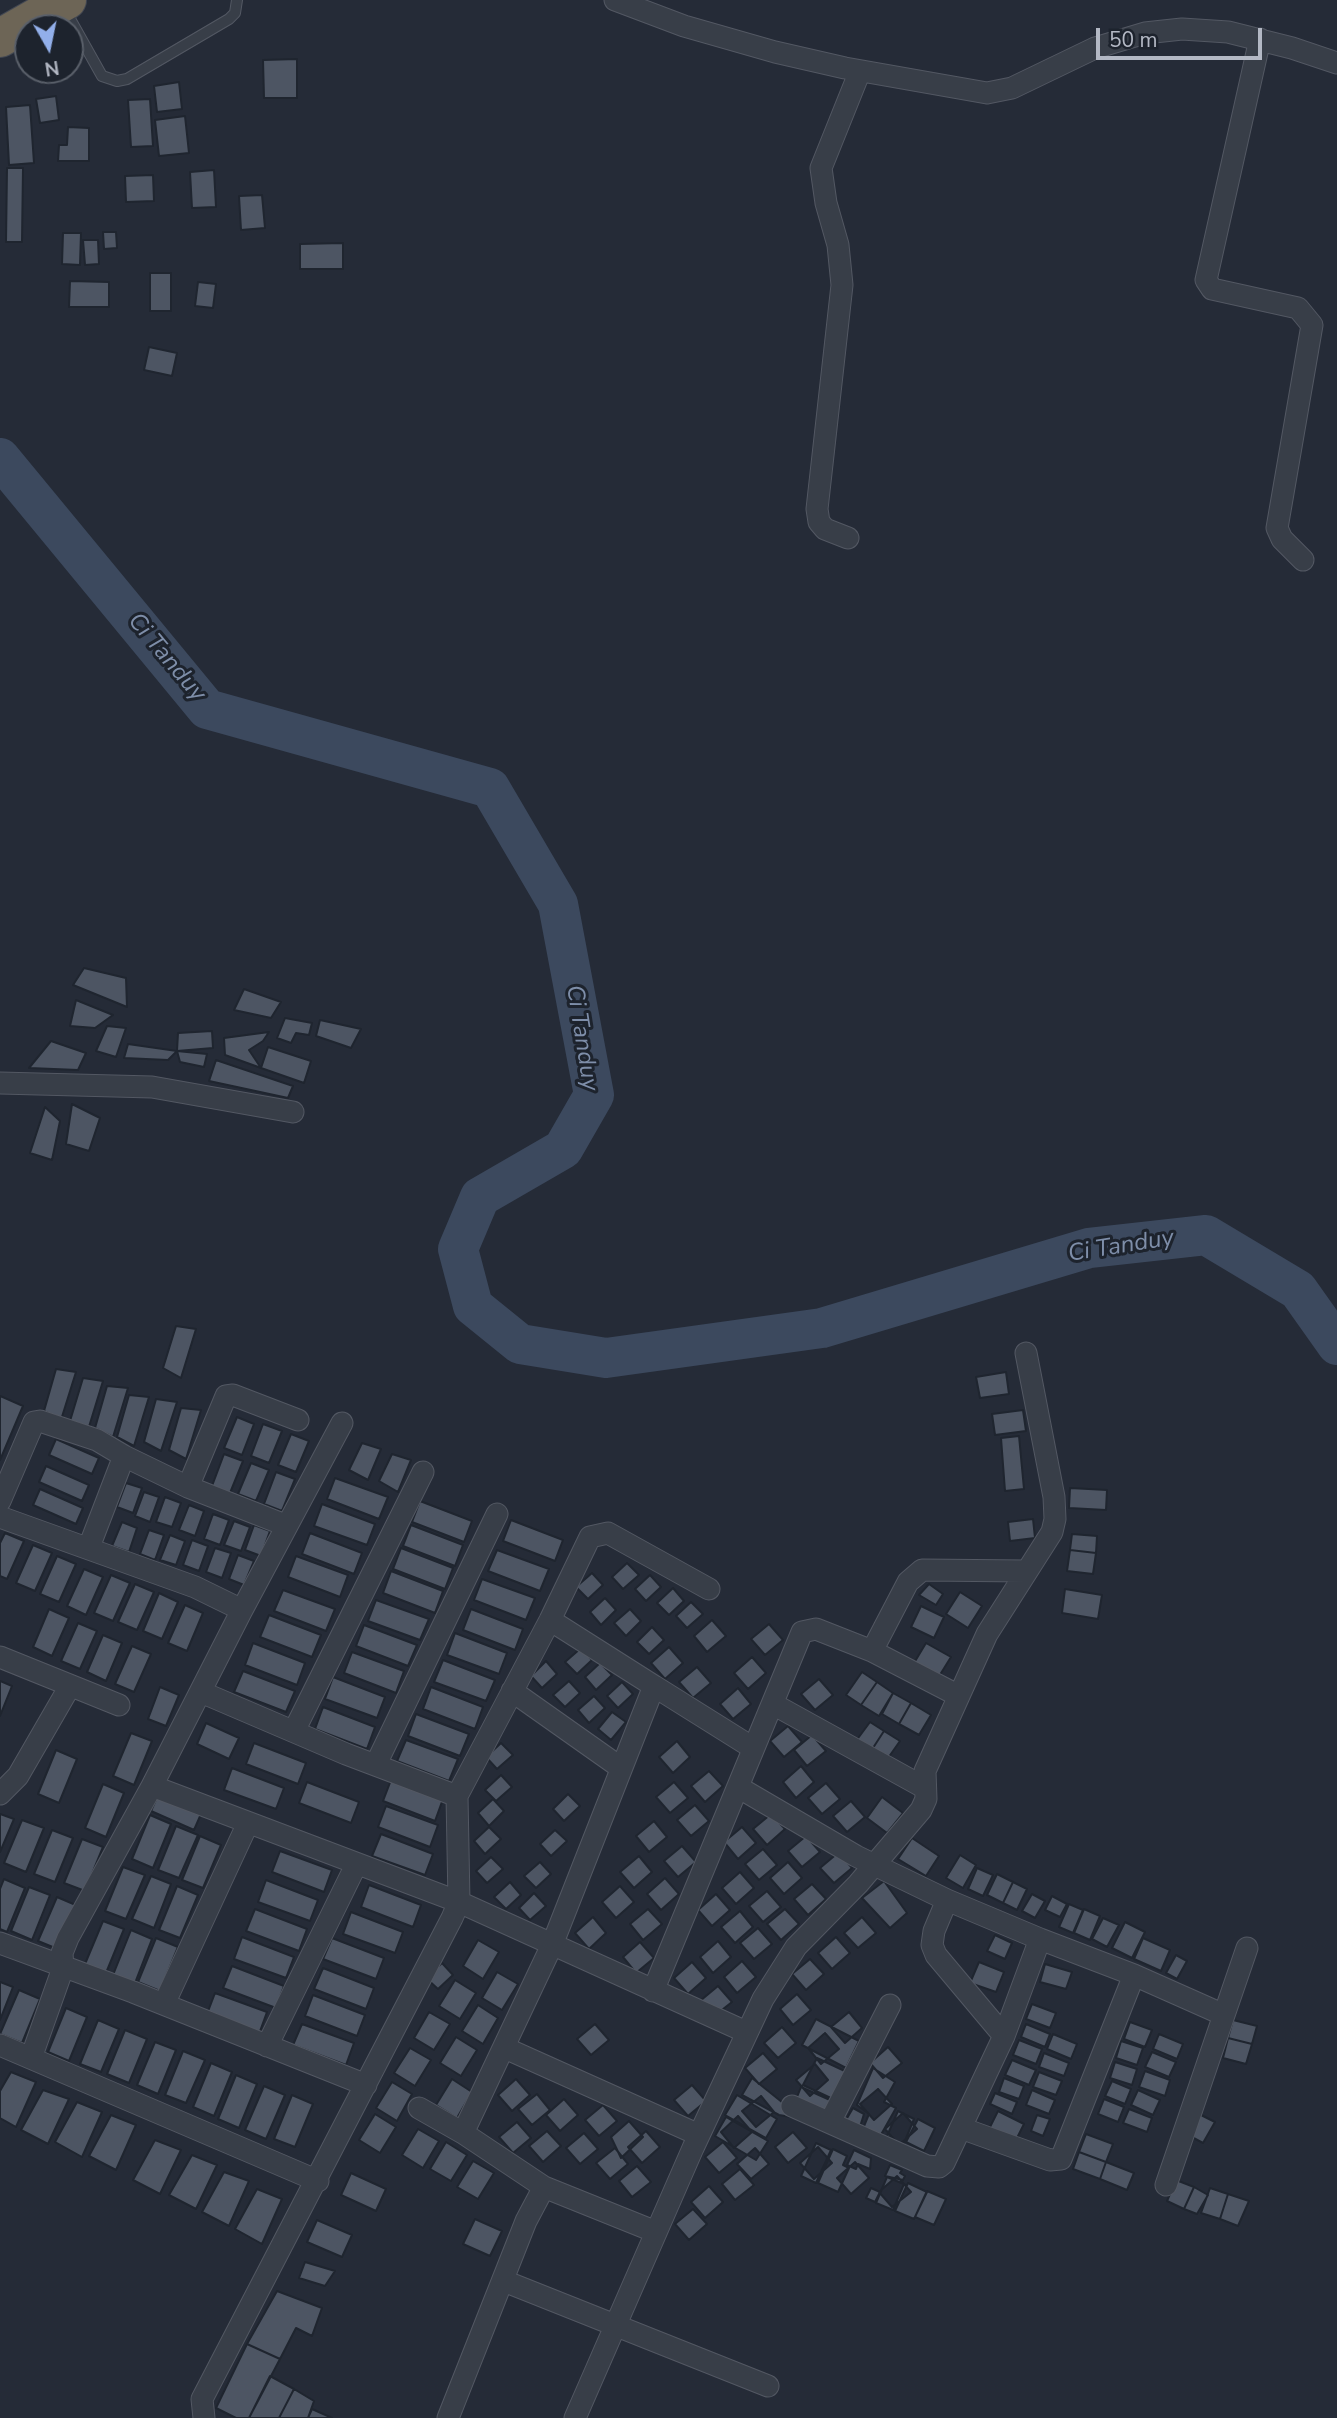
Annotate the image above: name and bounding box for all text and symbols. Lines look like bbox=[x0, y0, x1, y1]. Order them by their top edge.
north arrow bbox=[14, 14, 84, 84]
scale bar bbox=[1099, 14, 1265, 58]
text: 50 m bbox=[1109, 26, 1158, 54]
text: N bbox=[43, 54, 61, 82]
water label: Ci Tanduy bbox=[121, 608, 211, 708]
water label: Ci Tanduy bbox=[558, 983, 604, 1093]
water label: Ci Tanduy bbox=[1066, 1224, 1176, 1270]

